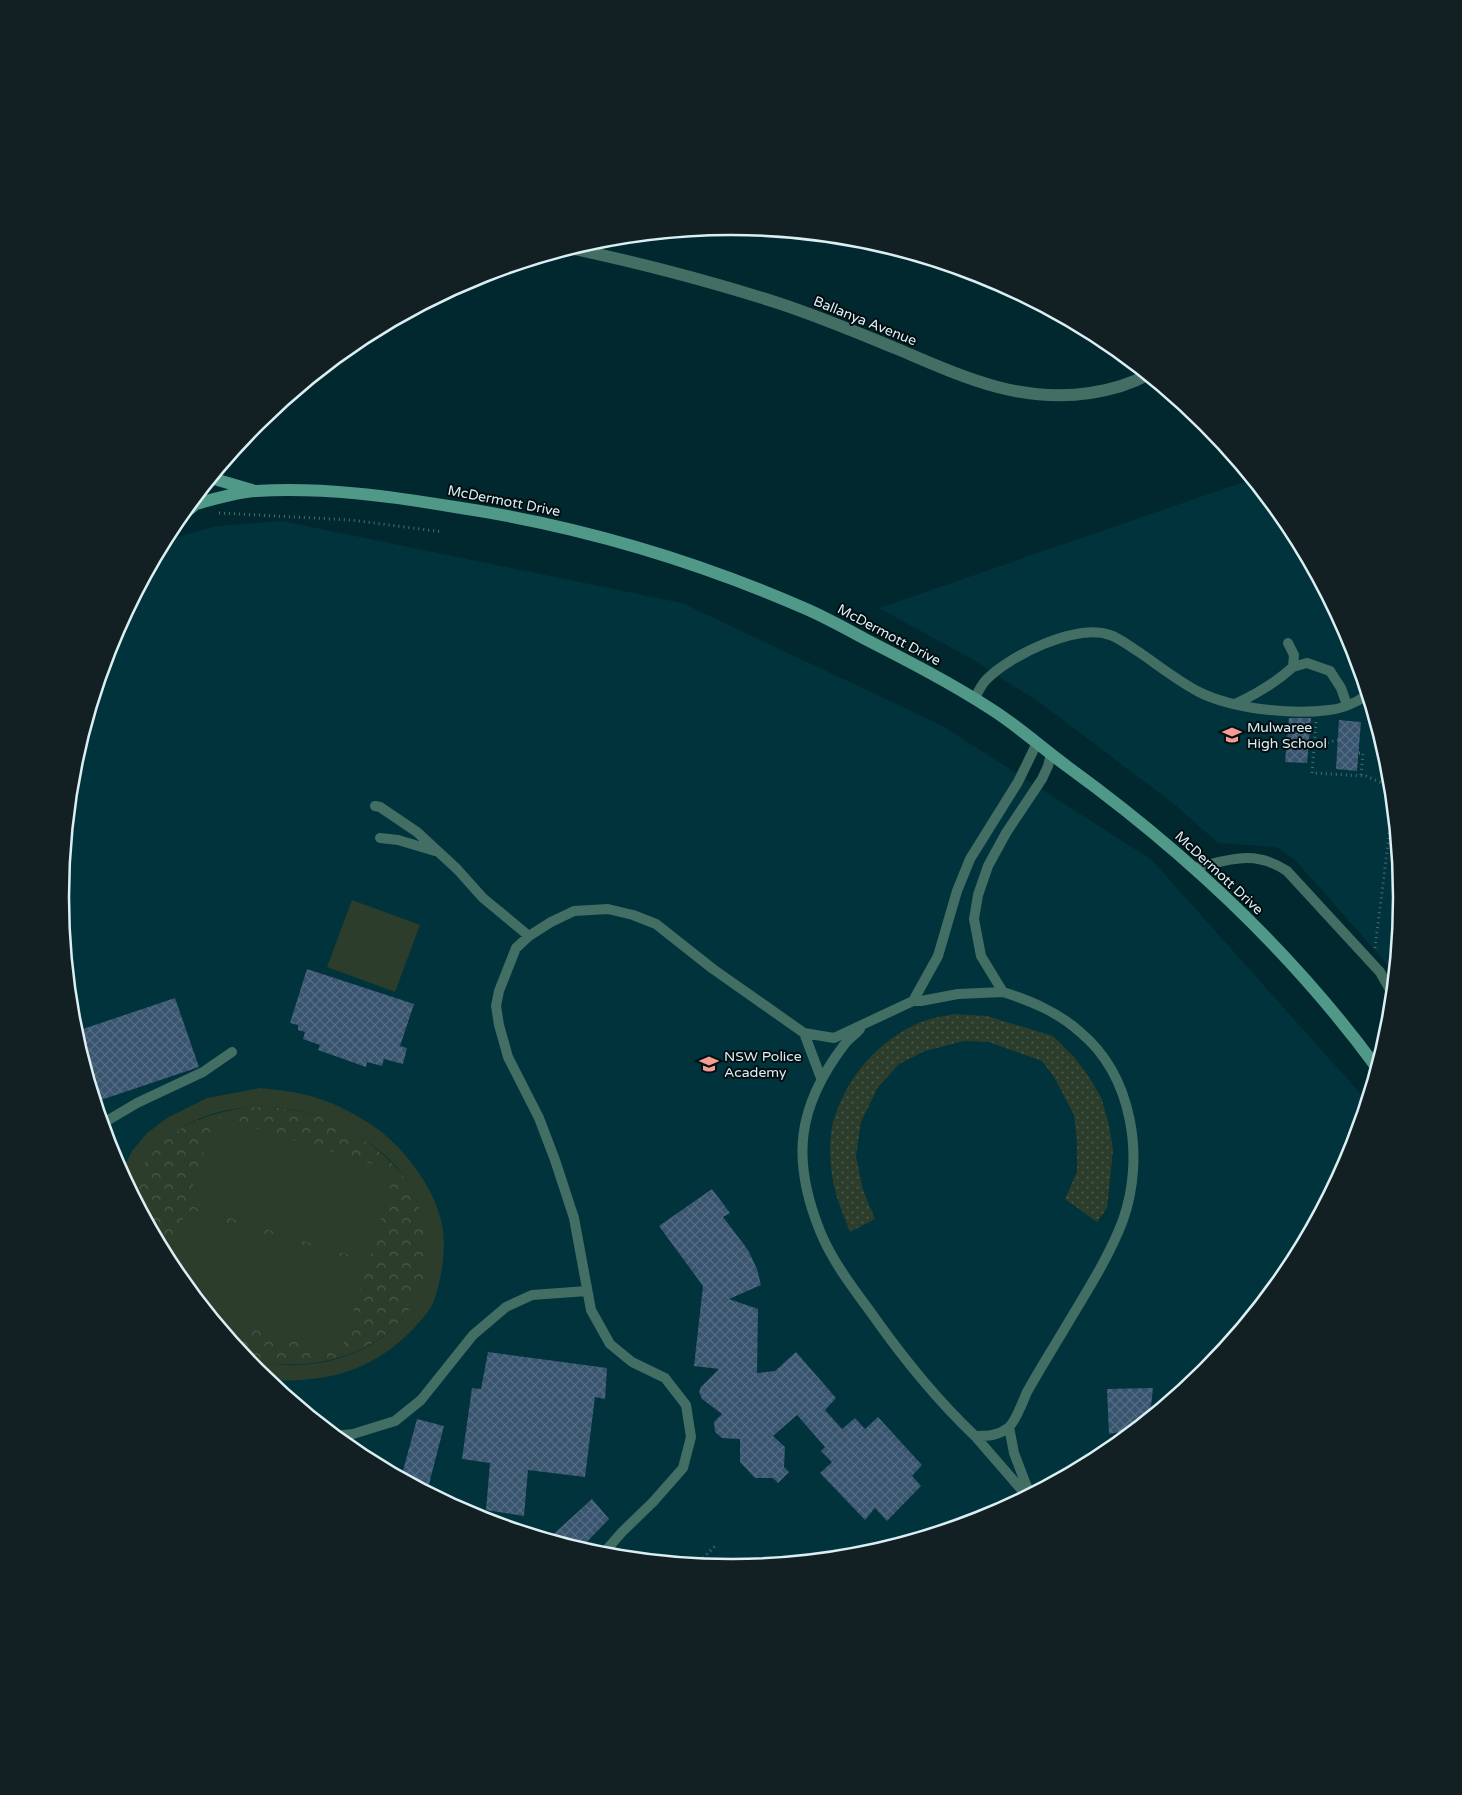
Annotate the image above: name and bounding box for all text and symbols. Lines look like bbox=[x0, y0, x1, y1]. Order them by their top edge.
street label: Ballanya Avenue bbox=[811, 293, 919, 349]
street label: McDermott Drive bbox=[446, 482, 562, 520]
street label: McDermott Drive bbox=[834, 601, 944, 669]
place label: Mulwaree High School bbox=[1247, 719, 1327, 752]
school or university icon: Mulwaree High School bbox=[1221, 724, 1243, 746]
street label: McDermott Drive bbox=[1171, 828, 1267, 918]
place label: NSW Police Academy bbox=[724, 1048, 802, 1081]
school or university icon: NSW Police Academy bbox=[698, 1053, 720, 1075]

